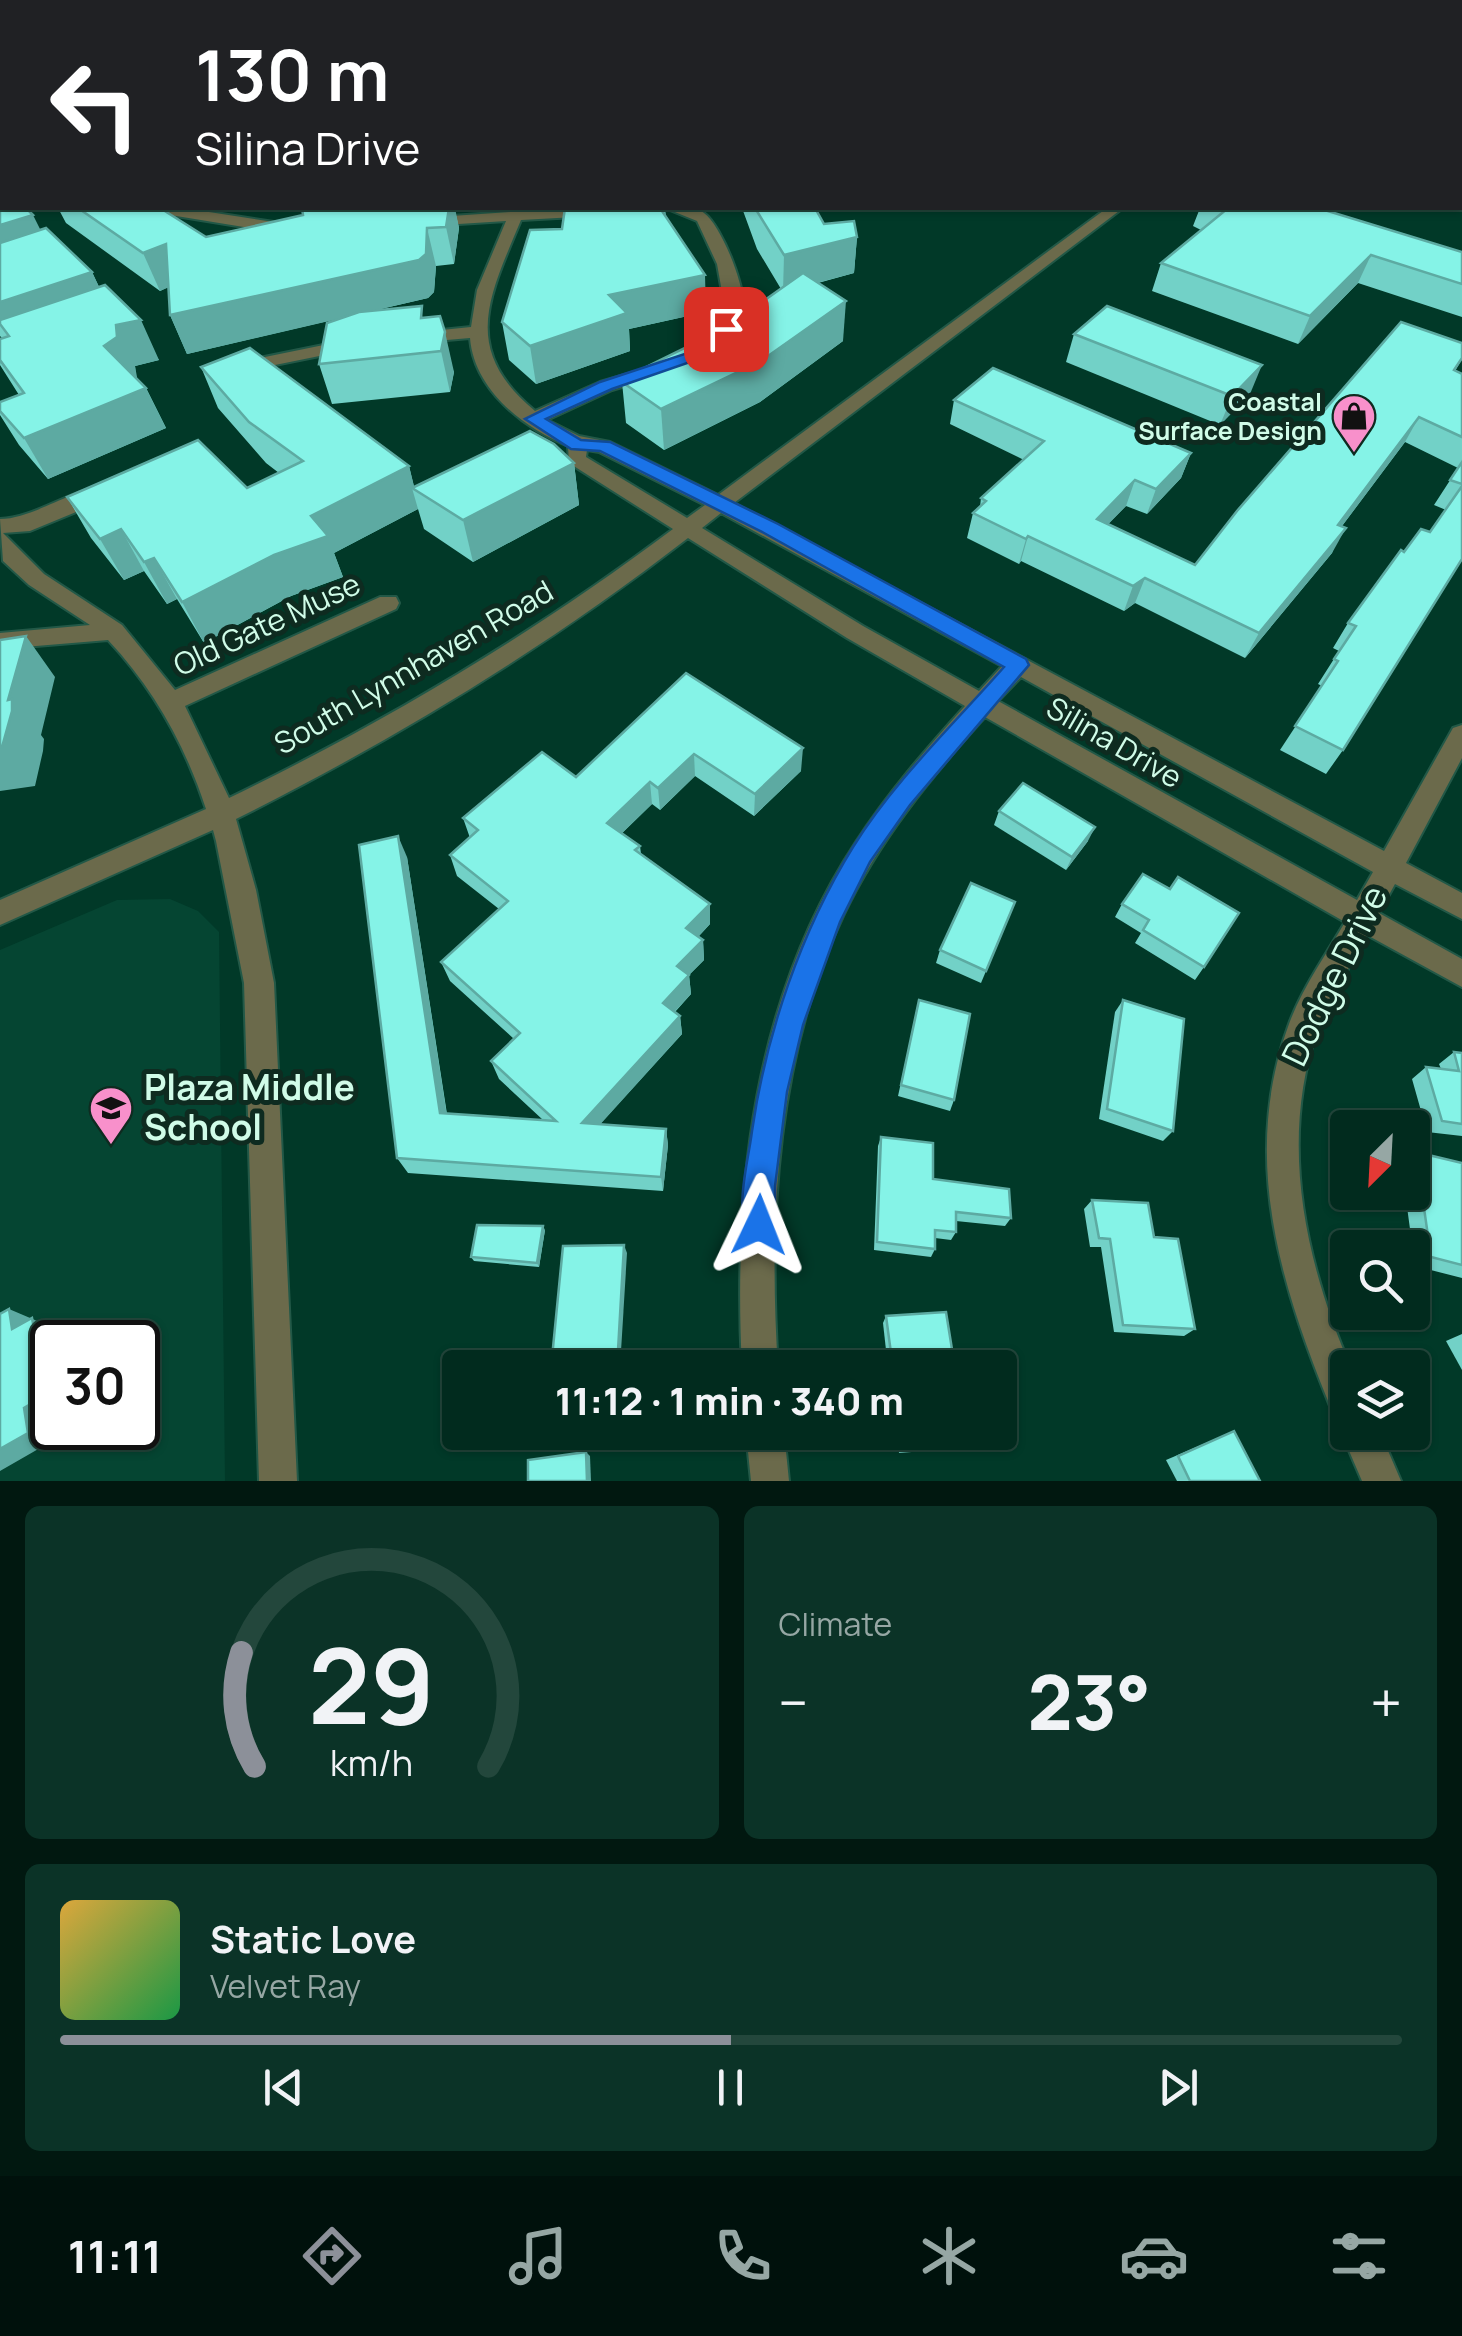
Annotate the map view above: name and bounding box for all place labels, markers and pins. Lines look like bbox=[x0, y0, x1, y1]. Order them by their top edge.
pin bbox=[684, 287, 769, 372]
place label: Coastal Surface Design bbox=[1138, 384, 1322, 448]
shop icon: Coastal Surface Design bbox=[1331, 393, 1377, 454]
place label: Plaza Middle School bbox=[144, 1063, 355, 1151]
school or university icon: Plaza Middle School bbox=[88, 1085, 134, 1146]

